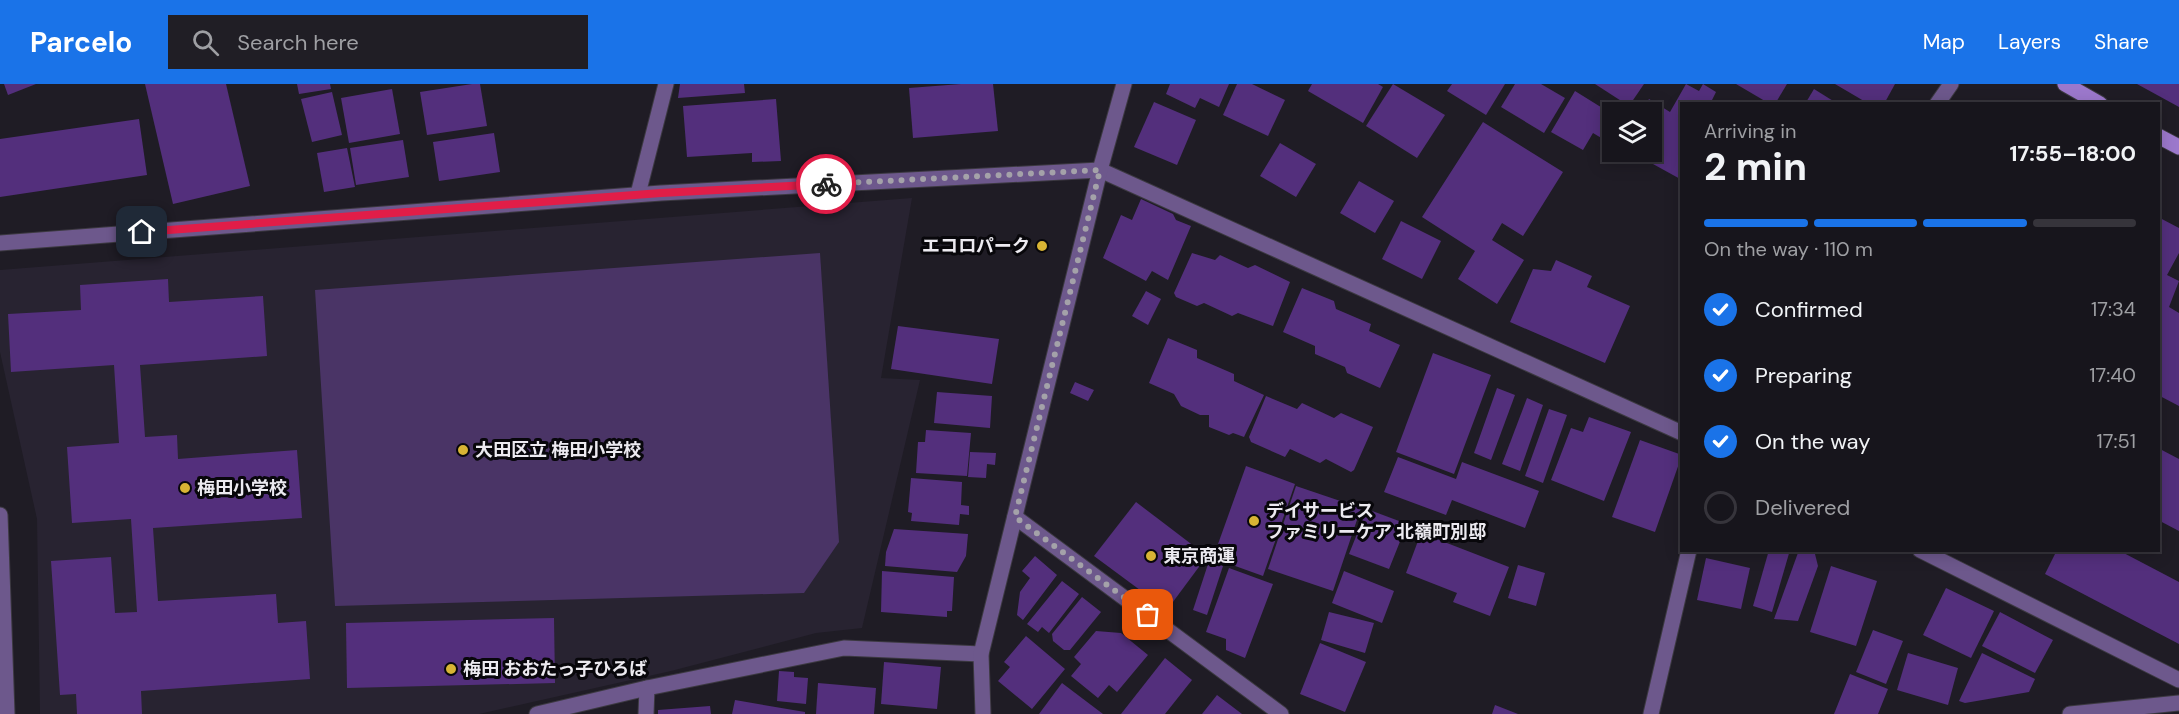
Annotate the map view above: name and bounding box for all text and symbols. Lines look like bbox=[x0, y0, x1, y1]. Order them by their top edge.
search box bbox=[168, 15, 588, 69]
text: Parcelo bbox=[30, 24, 132, 61]
icon: search bbox=[189, 26, 222, 59]
text: Search here bbox=[237, 28, 359, 57]
text: Map bbox=[1923, 28, 1965, 56]
text: Layers bbox=[1998, 28, 2061, 56]
text: Share bbox=[2094, 28, 2149, 56]
map controls bbox=[1602, 102, 1662, 162]
button: layers bbox=[1602, 102, 1662, 162]
text: Arriving in bbox=[1704, 118, 1796, 144]
text: 17:55–18:00 bbox=[2009, 139, 2136, 168]
text: 2 min bbox=[1704, 141, 1807, 192]
courier bbox=[796, 154, 856, 214]
icon: bike bbox=[810, 168, 843, 201]
pin bbox=[116, 206, 167, 257]
icon: home bbox=[125, 215, 158, 248]
place label: エコロパーク bbox=[922, 234, 1030, 258]
text: On the way · 110 m bbox=[1704, 236, 1873, 262]
marker: エコロパーク bbox=[1035, 239, 1049, 253]
icon: check bbox=[1704, 293, 1737, 326]
text: Confirmed bbox=[1755, 295, 1863, 324]
text: 17:34 bbox=[2091, 296, 2136, 322]
icon: check bbox=[1704, 359, 1737, 392]
text: Preparing bbox=[1755, 361, 1852, 390]
text: 17:40 bbox=[2089, 362, 2136, 388]
icon: check bbox=[1704, 425, 1737, 458]
text: On the way bbox=[1755, 427, 1870, 456]
text: 17:51 bbox=[2097, 428, 2136, 454]
place label: 大田区立 梅田小学校 bbox=[475, 438, 641, 462]
marker: 大田区立 梅田小学校 bbox=[456, 443, 470, 457]
place label: 梅田小学校 bbox=[197, 476, 287, 500]
marker: 梅田小学校 bbox=[178, 481, 192, 495]
text: Delivered bbox=[1755, 493, 1850, 522]
place label: デイサービス ファミリーケア 北嶺町別邸 bbox=[1266, 499, 1486, 544]
marker: デイサービス ファミリーケア 北嶺町別邸 bbox=[1247, 514, 1261, 528]
place label: 東京商運 bbox=[1163, 544, 1235, 568]
marker: 東京商運 bbox=[1144, 549, 1158, 563]
pin bbox=[1122, 589, 1173, 640]
icon: bag bbox=[1131, 598, 1164, 631]
place label: 梅田 おおたっ子ひろば bbox=[463, 657, 647, 681]
marker: 梅田 おおたっ子ひろば bbox=[444, 662, 458, 676]

